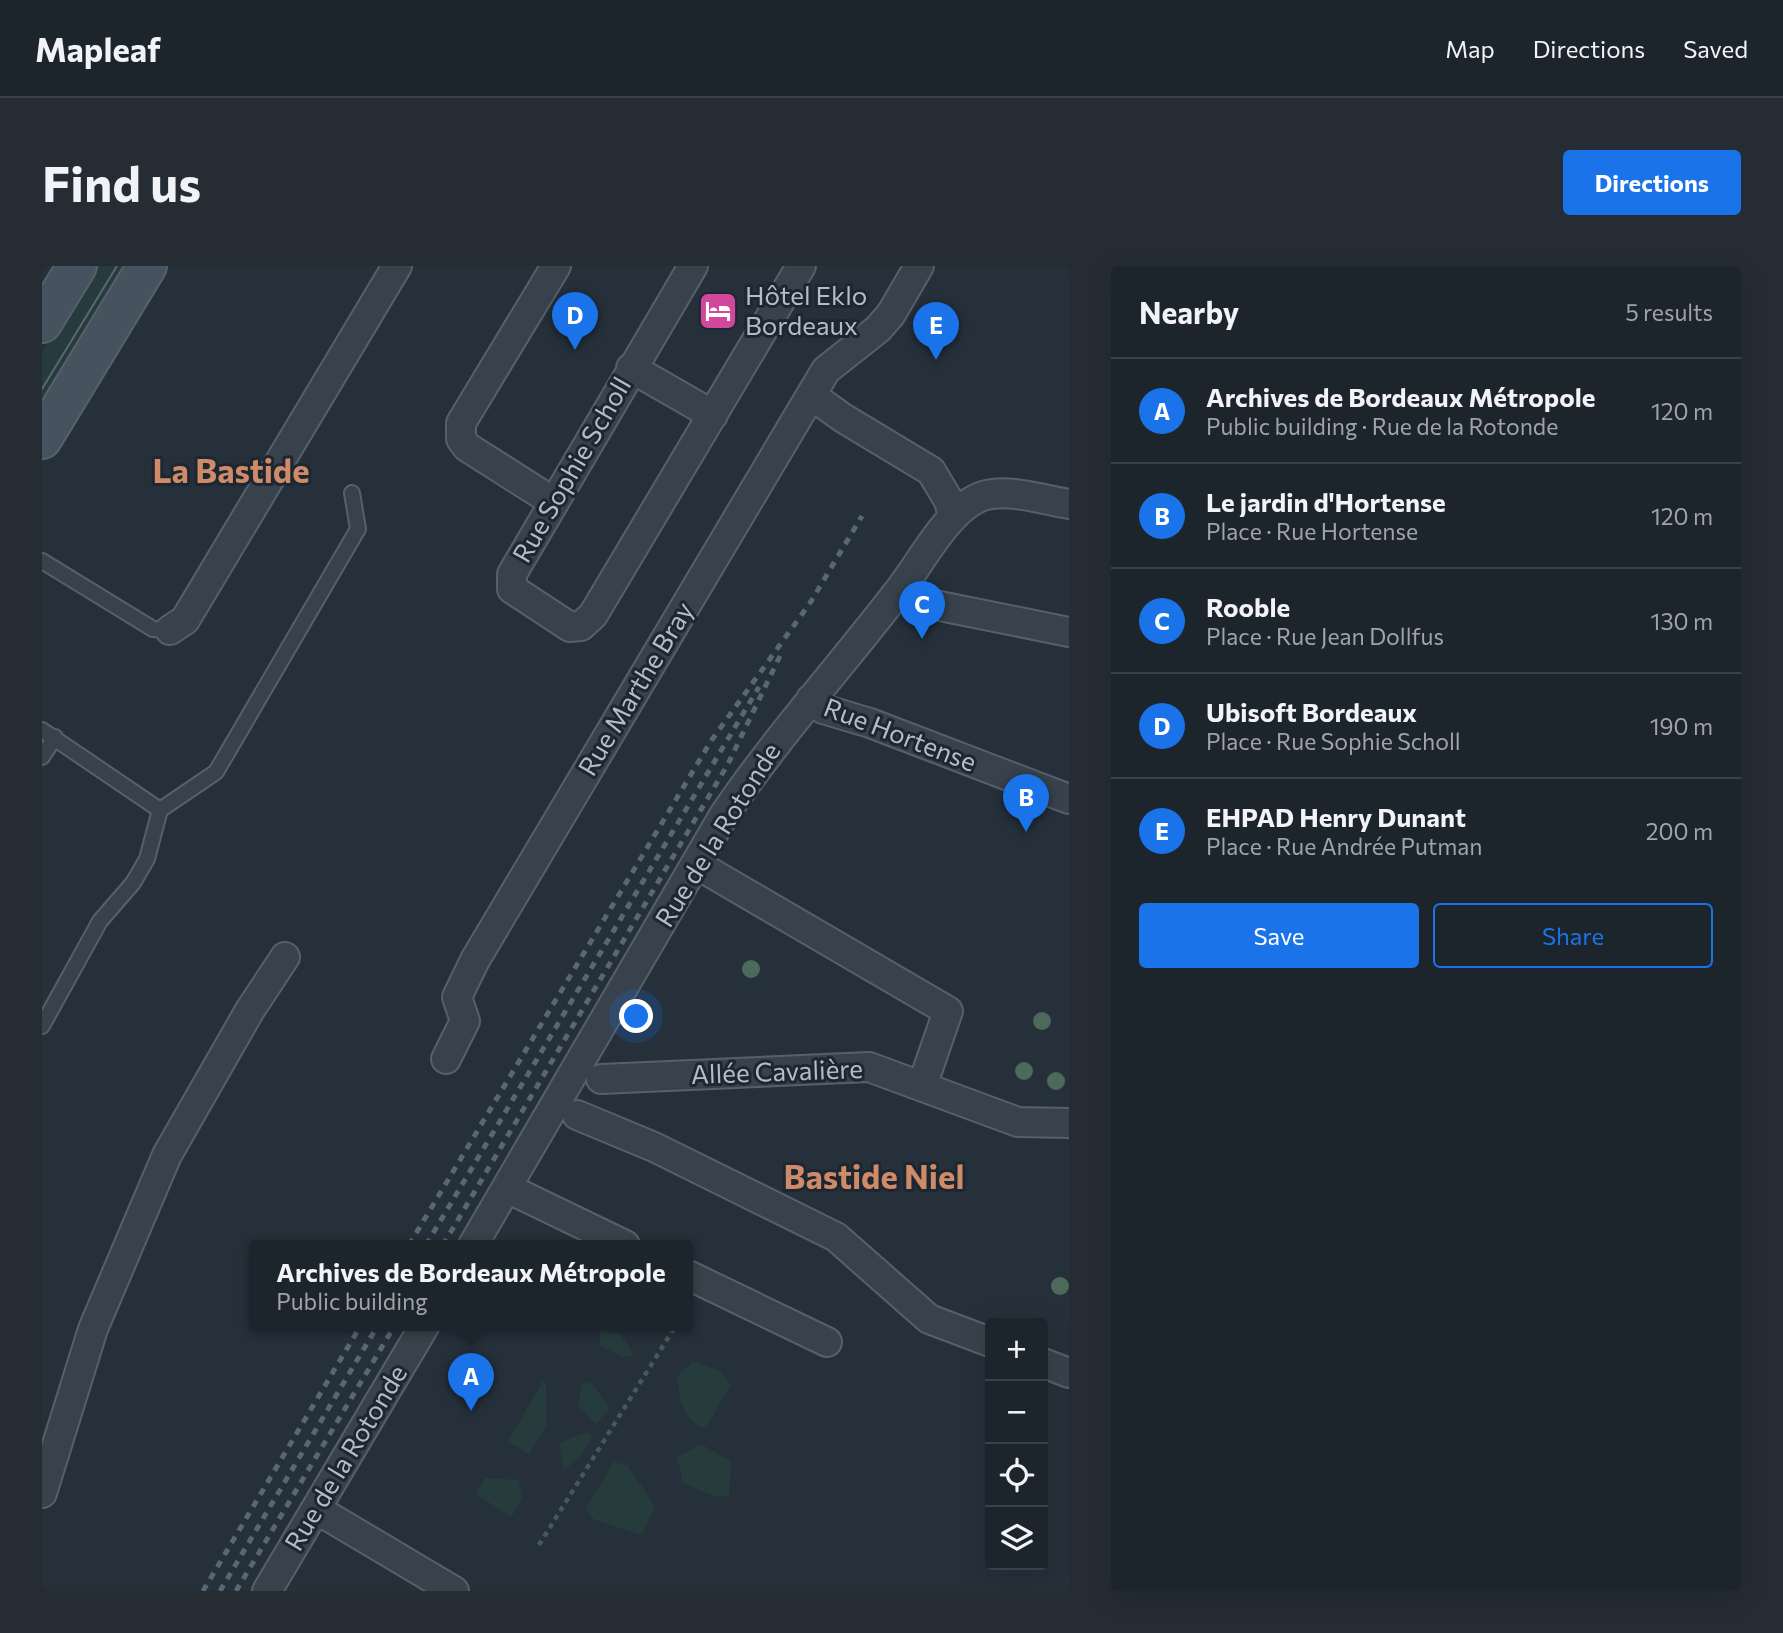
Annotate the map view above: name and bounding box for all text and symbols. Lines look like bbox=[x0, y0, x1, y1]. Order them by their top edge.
text: Mapleaf bbox=[35, 28, 161, 69]
text: Map bbox=[1445, 34, 1495, 63]
text: Directions bbox=[1533, 34, 1645, 63]
text: Saved bbox=[1683, 34, 1748, 63]
button: Directions bbox=[1563, 150, 1741, 215]
text: Find us bbox=[42, 152, 201, 212]
place label: Hôtel Eklo Bordeaux bbox=[745, 279, 867, 340]
hotel icon: Hôtel Eklo Bordeaux bbox=[697, 290, 739, 332]
pin: D bbox=[552, 292, 598, 350]
text: Nearby bbox=[1139, 293, 1239, 330]
text: 5 results bbox=[1625, 298, 1713, 326]
pin: E bbox=[913, 302, 959, 360]
street label: Rue Sophie Scholl bbox=[505, 371, 636, 567]
text: Archives de Bordeaux Métropole bbox=[1206, 381, 1595, 412]
text: A bbox=[1154, 397, 1170, 425]
text: 120 m bbox=[1651, 397, 1713, 425]
text: Public building · Rue de la Rotonde bbox=[1206, 412, 1558, 440]
district label: La Bastide bbox=[152, 449, 310, 490]
text: Le jardin d'Hortense bbox=[1206, 486, 1446, 517]
text: B bbox=[1154, 502, 1170, 530]
text: 120 m bbox=[1651, 502, 1713, 530]
text: Place · Rue Hortense bbox=[1206, 517, 1418, 545]
pin: C bbox=[899, 581, 945, 639]
text: Rooble bbox=[1206, 591, 1290, 622]
street label: Rue Marthe Bray bbox=[571, 596, 699, 781]
text: C bbox=[1154, 607, 1170, 635]
text: 130 m bbox=[1651, 607, 1713, 635]
text: Place · Rue Jean Dollfus bbox=[1206, 622, 1444, 650]
street label: Rue Hortense bbox=[820, 690, 981, 777]
text: Ubisoft Bordeaux bbox=[1206, 696, 1417, 727]
text: D bbox=[1154, 712, 1170, 740]
text: 190 m bbox=[1650, 712, 1713, 740]
text: Place · Rue Sophie Scholl bbox=[1206, 727, 1461, 755]
street label: Rue de la Rotonde bbox=[648, 737, 786, 932]
pin: B bbox=[1003, 774, 1049, 832]
text: EHPAD Henry Dunant bbox=[1206, 801, 1466, 832]
text: E bbox=[1155, 817, 1169, 845]
text: 200 m bbox=[1646, 817, 1713, 845]
text: Place · Rue Andrée Putman bbox=[1206, 832, 1483, 860]
button: Save bbox=[1139, 903, 1419, 968]
button: Share bbox=[1433, 903, 1713, 968]
your location bbox=[619, 999, 653, 1033]
street label: Allée Cavalière bbox=[690, 1052, 863, 1089]
district label: Bastide Niel bbox=[784, 1155, 964, 1196]
popup bbox=[249, 1240, 693, 1331]
text: Archives de Bordeaux Métropole bbox=[276, 1256, 666, 1287]
text: Public building bbox=[276, 1287, 428, 1315]
map controls bbox=[985, 1318, 1048, 1570]
button: + bbox=[985, 1318, 1048, 1381]
pin: A bbox=[448, 1353, 494, 1411]
street label: Rue de la Rotonde bbox=[277, 1359, 412, 1556]
button: − bbox=[985, 1381, 1048, 1444]
button: locate bbox=[985, 1444, 1048, 1507]
button: layers bbox=[985, 1507, 1048, 1570]

